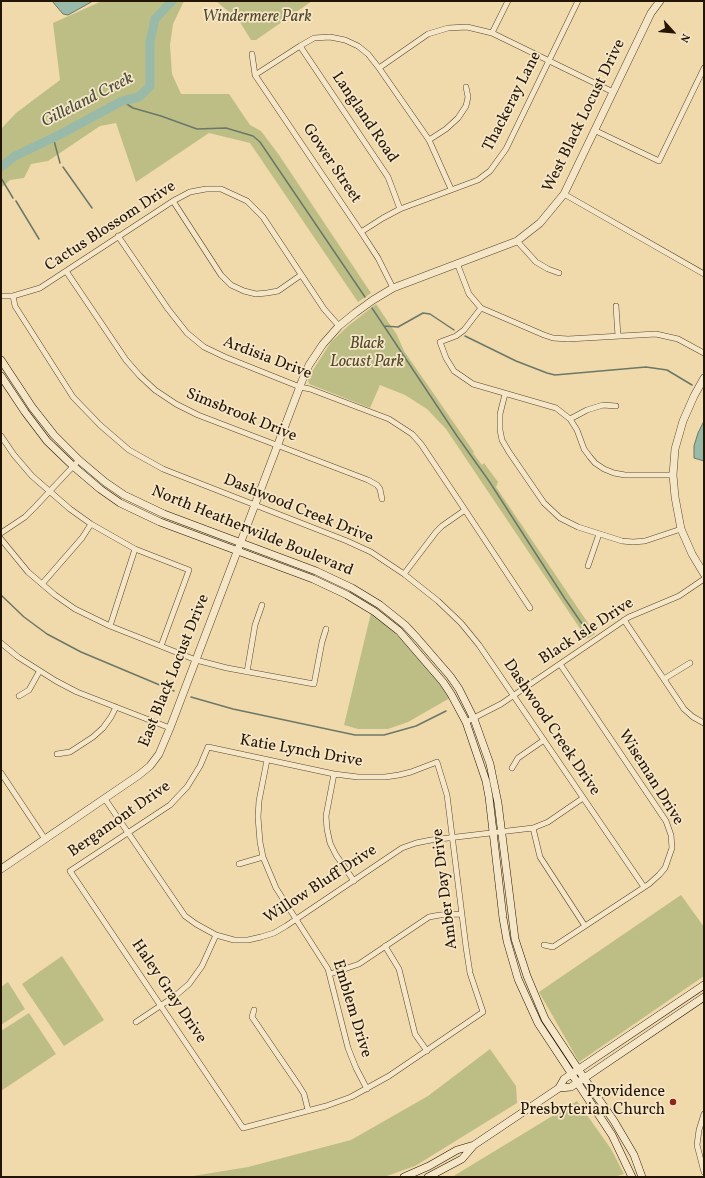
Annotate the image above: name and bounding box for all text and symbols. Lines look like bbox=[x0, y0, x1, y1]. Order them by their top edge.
park label: Windermere Park bbox=[202, 8, 312, 28]
north arrow bbox=[653, 12, 693, 52]
text: N bbox=[676, 31, 693, 45]
street label: West Black Locust Drive bbox=[540, 36, 630, 196]
street label: Thackeray Lane bbox=[480, 49, 546, 155]
water label: Gilleland Creek bbox=[39, 69, 137, 133]
street label: Langland Road bbox=[327, 69, 401, 167]
street label: Gower Street bbox=[297, 121, 365, 207]
street label: Cactus Blossom Drive bbox=[42, 178, 180, 276]
street label: Ardisia Drive bbox=[220, 333, 314, 385]
park label: Black Locust Park bbox=[330, 335, 404, 373]
street label: Simsbrook Drive bbox=[183, 385, 299, 447]
street label: Dashwood Creek Drive bbox=[220, 471, 376, 549]
street label: North Heatherwilde Boulevard bbox=[148, 483, 356, 581]
street label: East Black Locust Drive bbox=[136, 592, 214, 750]
street label: Black Isle Drive bbox=[536, 594, 638, 670]
street label: Dashwood Creek Drive bbox=[498, 656, 604, 800]
street label: Wiseman Drive bbox=[613, 727, 687, 829]
street label: Katie Lynch Drive bbox=[238, 732, 364, 772]
street label: Bergamont Drive bbox=[65, 778, 175, 862]
street label: Amber Day Drive bbox=[429, 827, 463, 951]
street label: Willow Bluff Drive bbox=[261, 841, 381, 929]
street label: Haley Gray Drive bbox=[126, 937, 210, 1047]
street label: Emblem Drive bbox=[327, 958, 375, 1060]
place label: Providence Presbyterian Church bbox=[520, 1083, 665, 1121]
marker: Providence Presbyterian Church bbox=[668, 1097, 678, 1107]

